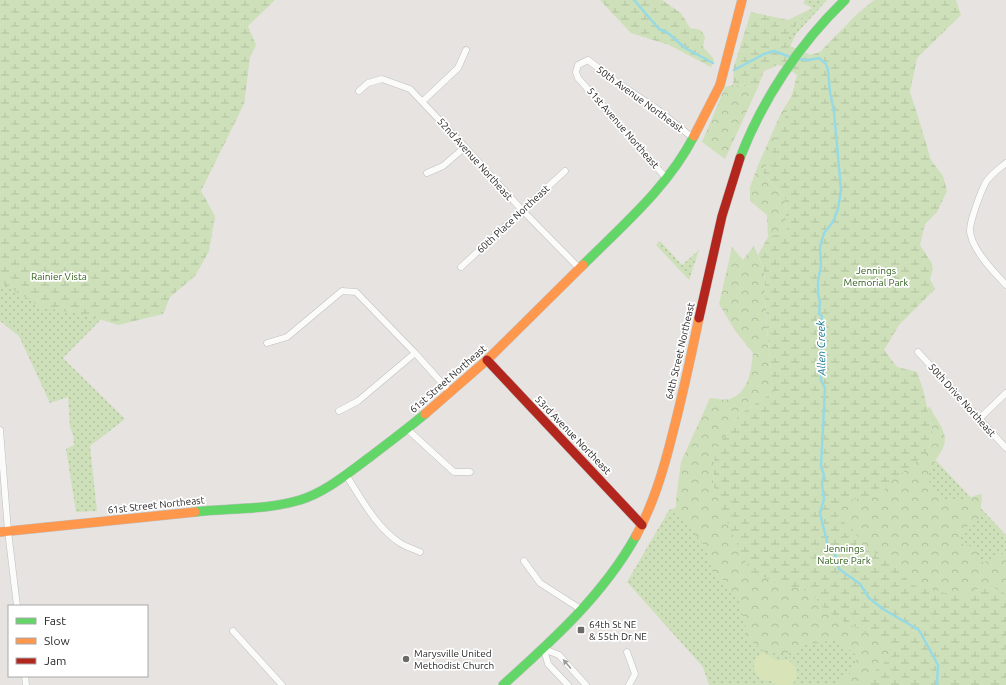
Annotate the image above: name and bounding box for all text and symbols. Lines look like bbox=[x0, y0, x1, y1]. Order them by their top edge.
street label: 50th Avenue Northeast bbox=[594, 64, 686, 134]
street label: 51st Avenue Northeast bbox=[585, 85, 661, 171]
street label: 52nd Avenue Northeast bbox=[435, 116, 515, 202]
street label: 60th Place Northeast bbox=[475, 183, 551, 255]
park label: Jennings Memorial Park bbox=[844, 265, 908, 288]
park label: Rainier Vista bbox=[31, 271, 87, 282]
street label: 64th Street Northeast bbox=[664, 302, 696, 400]
water label: Allen Creek bbox=[815, 320, 827, 377]
street label: 61st Street Northeast bbox=[408, 343, 488, 415]
street label: 50th Drive Northeast bbox=[926, 361, 998, 439]
street label: 53rd Avenue Northeast bbox=[533, 394, 613, 476]
street label: 61st Street Northeast bbox=[107, 494, 205, 516]
park label: Jennings Nature Park bbox=[817, 543, 871, 566]
legend bbox=[8, 605, 148, 677]
text: Fast bbox=[44, 614, 66, 627]
place label: 64th St NE & 55th Dr NE bbox=[589, 619, 647, 642]
marker: 64th St NE & 55th Dr NE bbox=[576, 625, 586, 635]
text: Slow bbox=[44, 634, 70, 647]
place label: Marysville United Methodist Church bbox=[414, 648, 494, 671]
text: Jam bbox=[44, 654, 66, 667]
marker: Marysville United Methodist Church bbox=[401, 654, 411, 664]
one-way arrow bbox=[563, 659, 572, 669]

